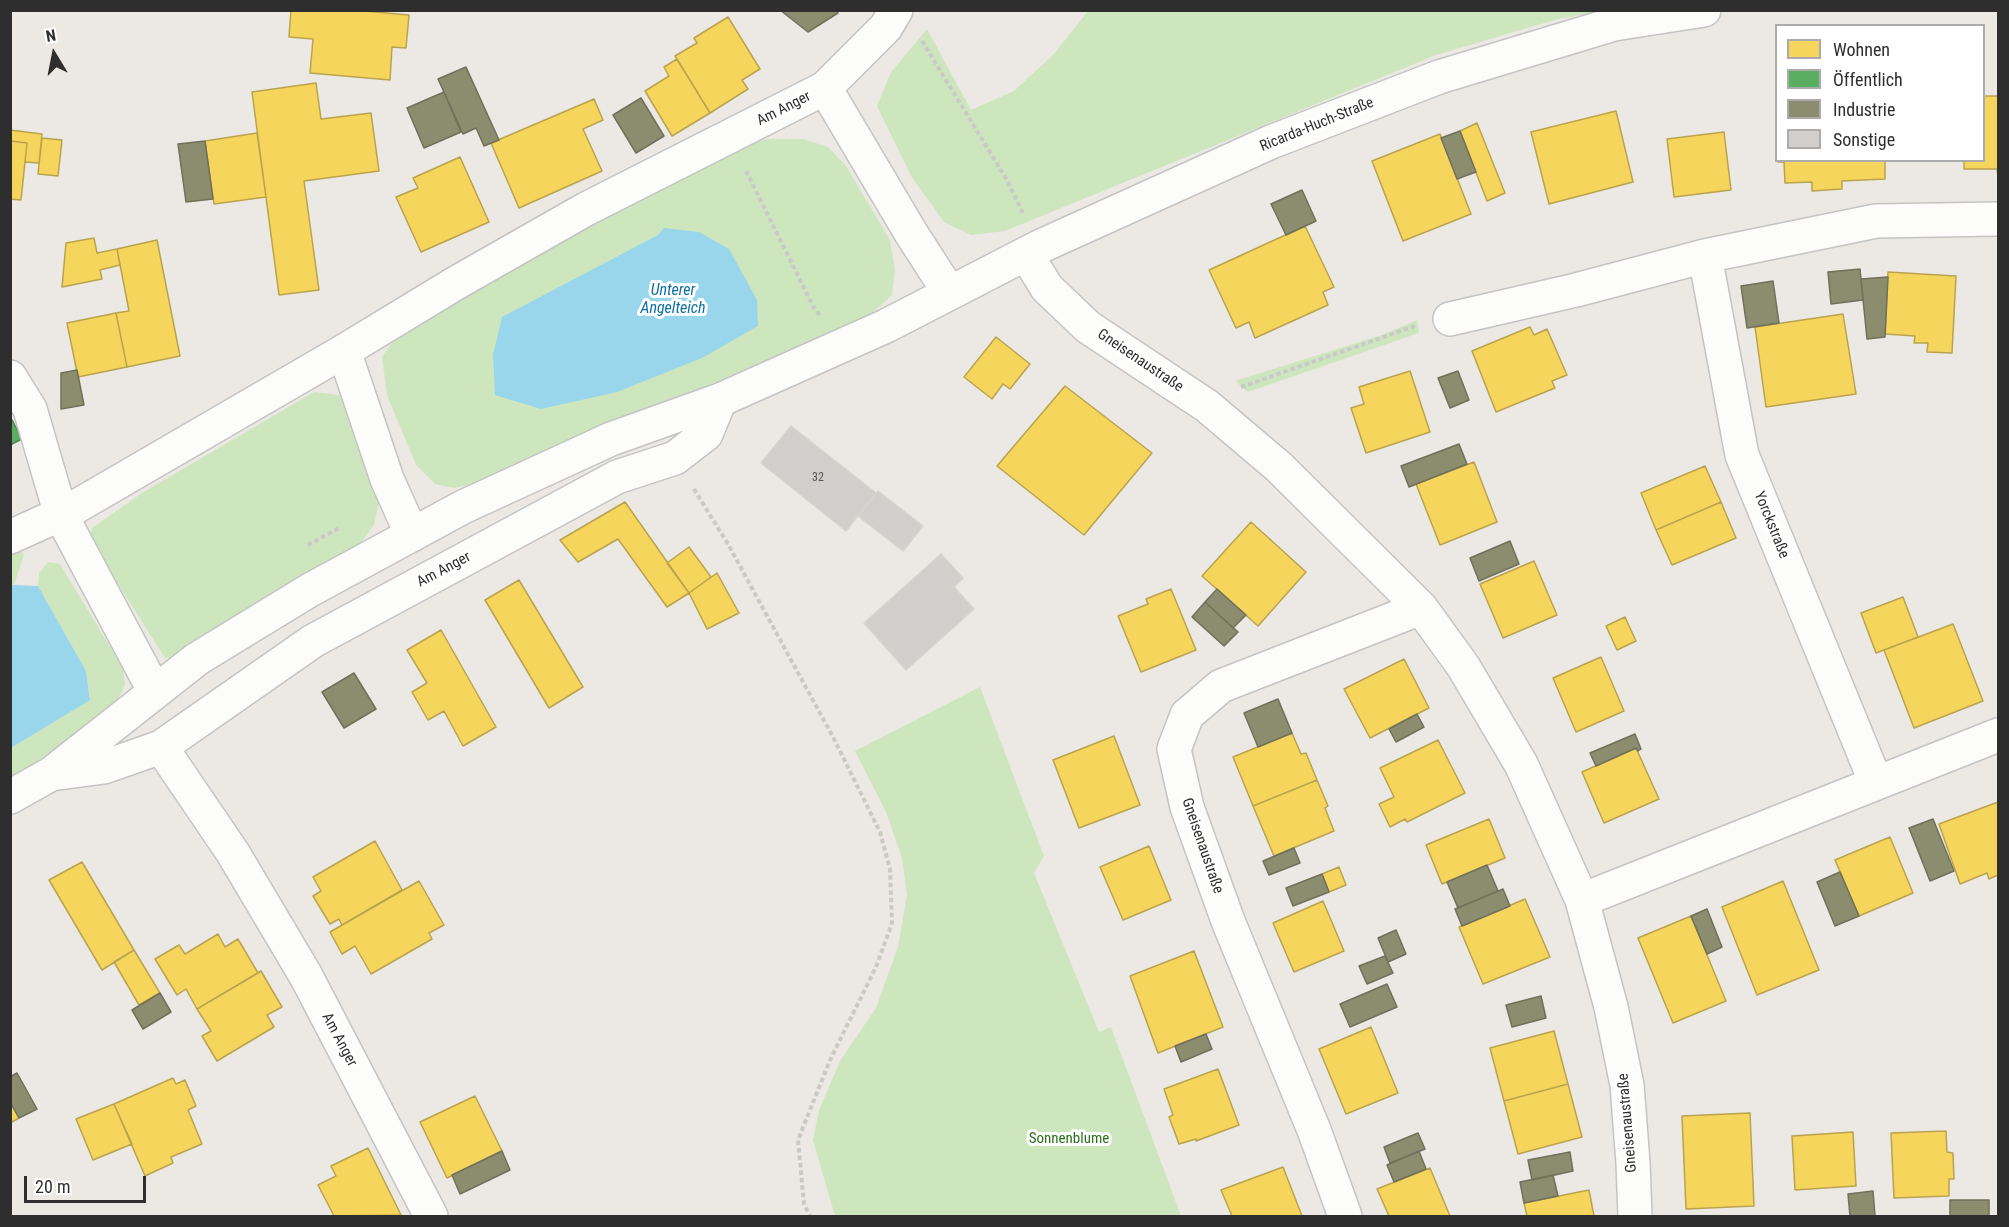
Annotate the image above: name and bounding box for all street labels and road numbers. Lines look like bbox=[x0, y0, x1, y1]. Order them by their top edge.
street label: Am Anger bbox=[754, 88, 814, 130]
street label: Ricarda-Huch-Straße bbox=[1257, 94, 1377, 156]
street label: Gneisenaustraße bbox=[1094, 326, 1186, 396]
street label: Yorckstraße bbox=[1749, 489, 1793, 561]
street label: Am Anger bbox=[414, 548, 474, 592]
street label: Gneisenaustraße bbox=[1177, 796, 1227, 896]
street label: Am Anger bbox=[317, 1010, 361, 1070]
street label: Gneisenaustraße bbox=[1615, 1073, 1641, 1173]

